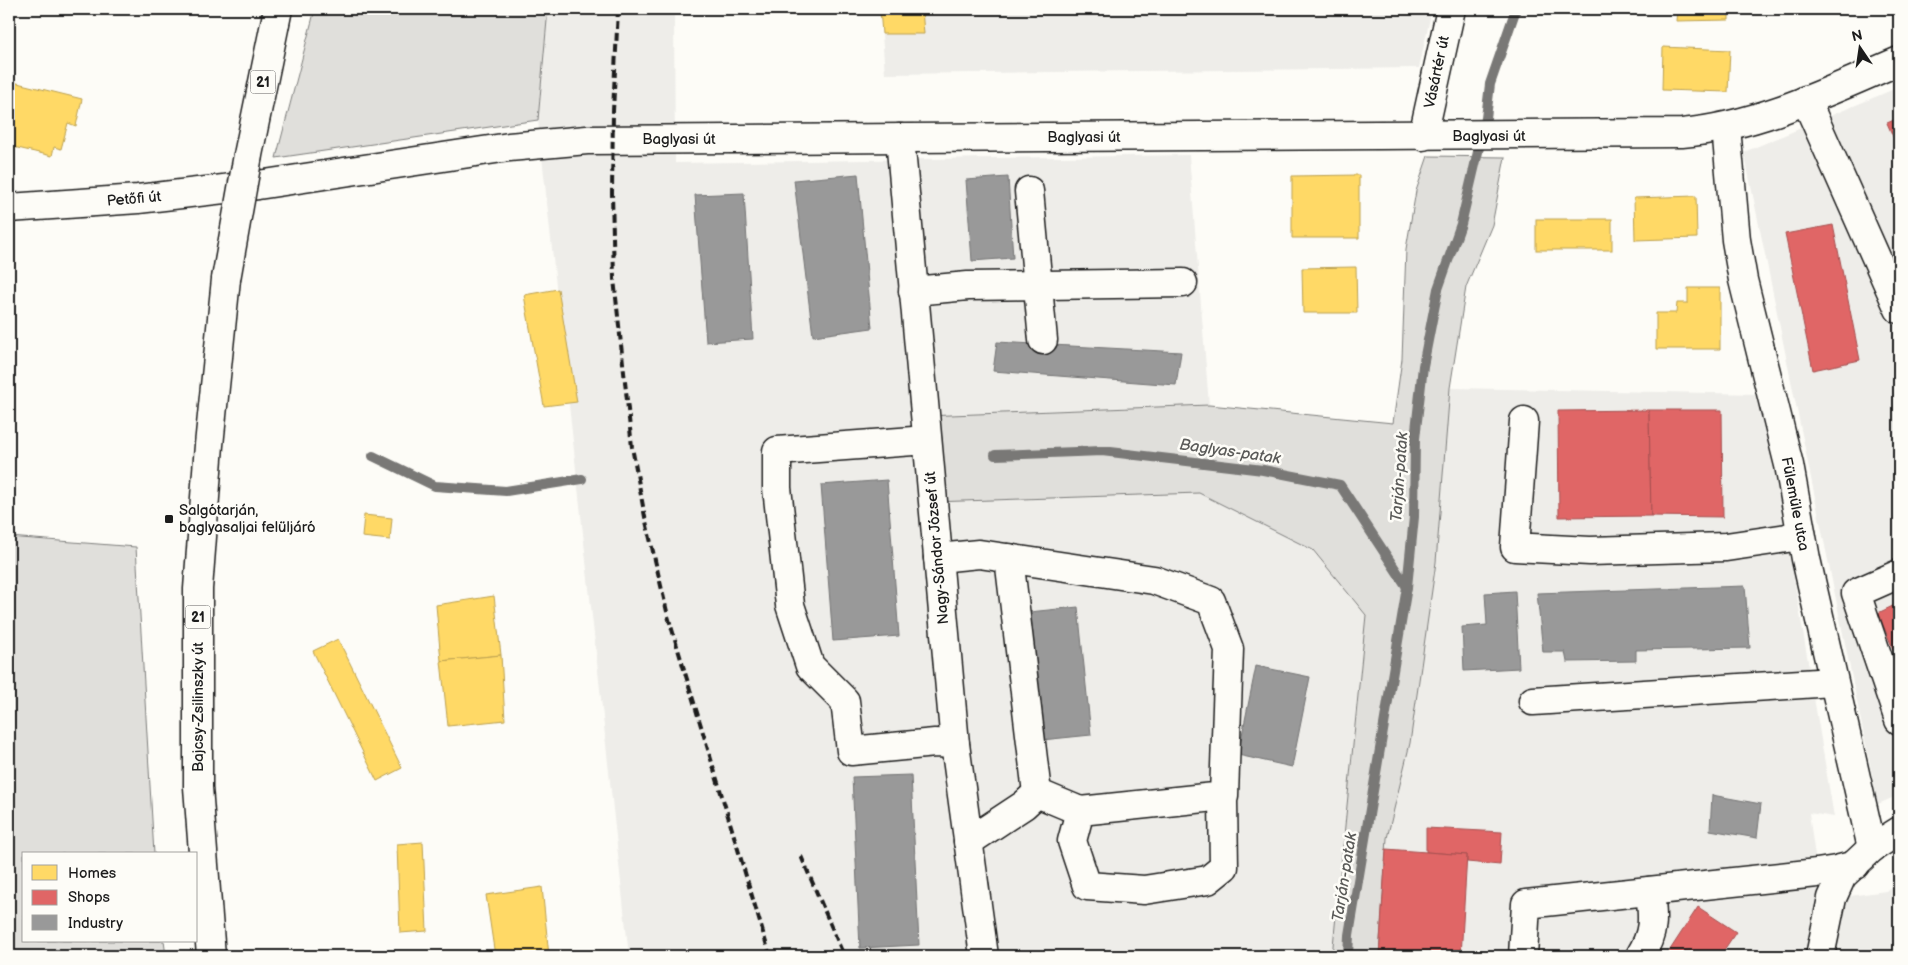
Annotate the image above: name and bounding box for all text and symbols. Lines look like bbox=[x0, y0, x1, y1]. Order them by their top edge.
north arrow bbox=[1836, 22, 1886, 72]
text: N bbox=[1850, 26, 1864, 45]
street label: Vásártér út bbox=[1420, 34, 1454, 110]
road number: 21 bbox=[250, 70, 276, 94]
street label: Baglyasi út bbox=[1452, 127, 1526, 146]
street label: Baglyasi út bbox=[1047, 128, 1121, 147]
street label: Baglyasi út bbox=[642, 130, 716, 149]
street label: Petőfi út bbox=[106, 187, 162, 211]
water label: Tarján-patak bbox=[1387, 430, 1413, 523]
water label: Baglyas-patak bbox=[1178, 435, 1283, 469]
street label: Fülemüle utca bbox=[1777, 455, 1813, 553]
street label: Nagy-Sándor József út bbox=[921, 470, 953, 625]
place label: Salgótarján, baglyasaljai felüljáró bbox=[179, 501, 316, 537]
marker: Salgótarján, baglyasaljai felüljáró bbox=[163, 513, 175, 525]
road number: 21 bbox=[186, 606, 210, 628]
street label: Bajcsy-Zsilinszky út bbox=[189, 642, 208, 772]
water label: Tarján-patak bbox=[1329, 830, 1362, 923]
legend bbox=[22, 852, 198, 942]
text: Homes bbox=[68, 864, 117, 883]
text: Shops bbox=[68, 888, 111, 907]
text: Industry bbox=[68, 914, 123, 933]

